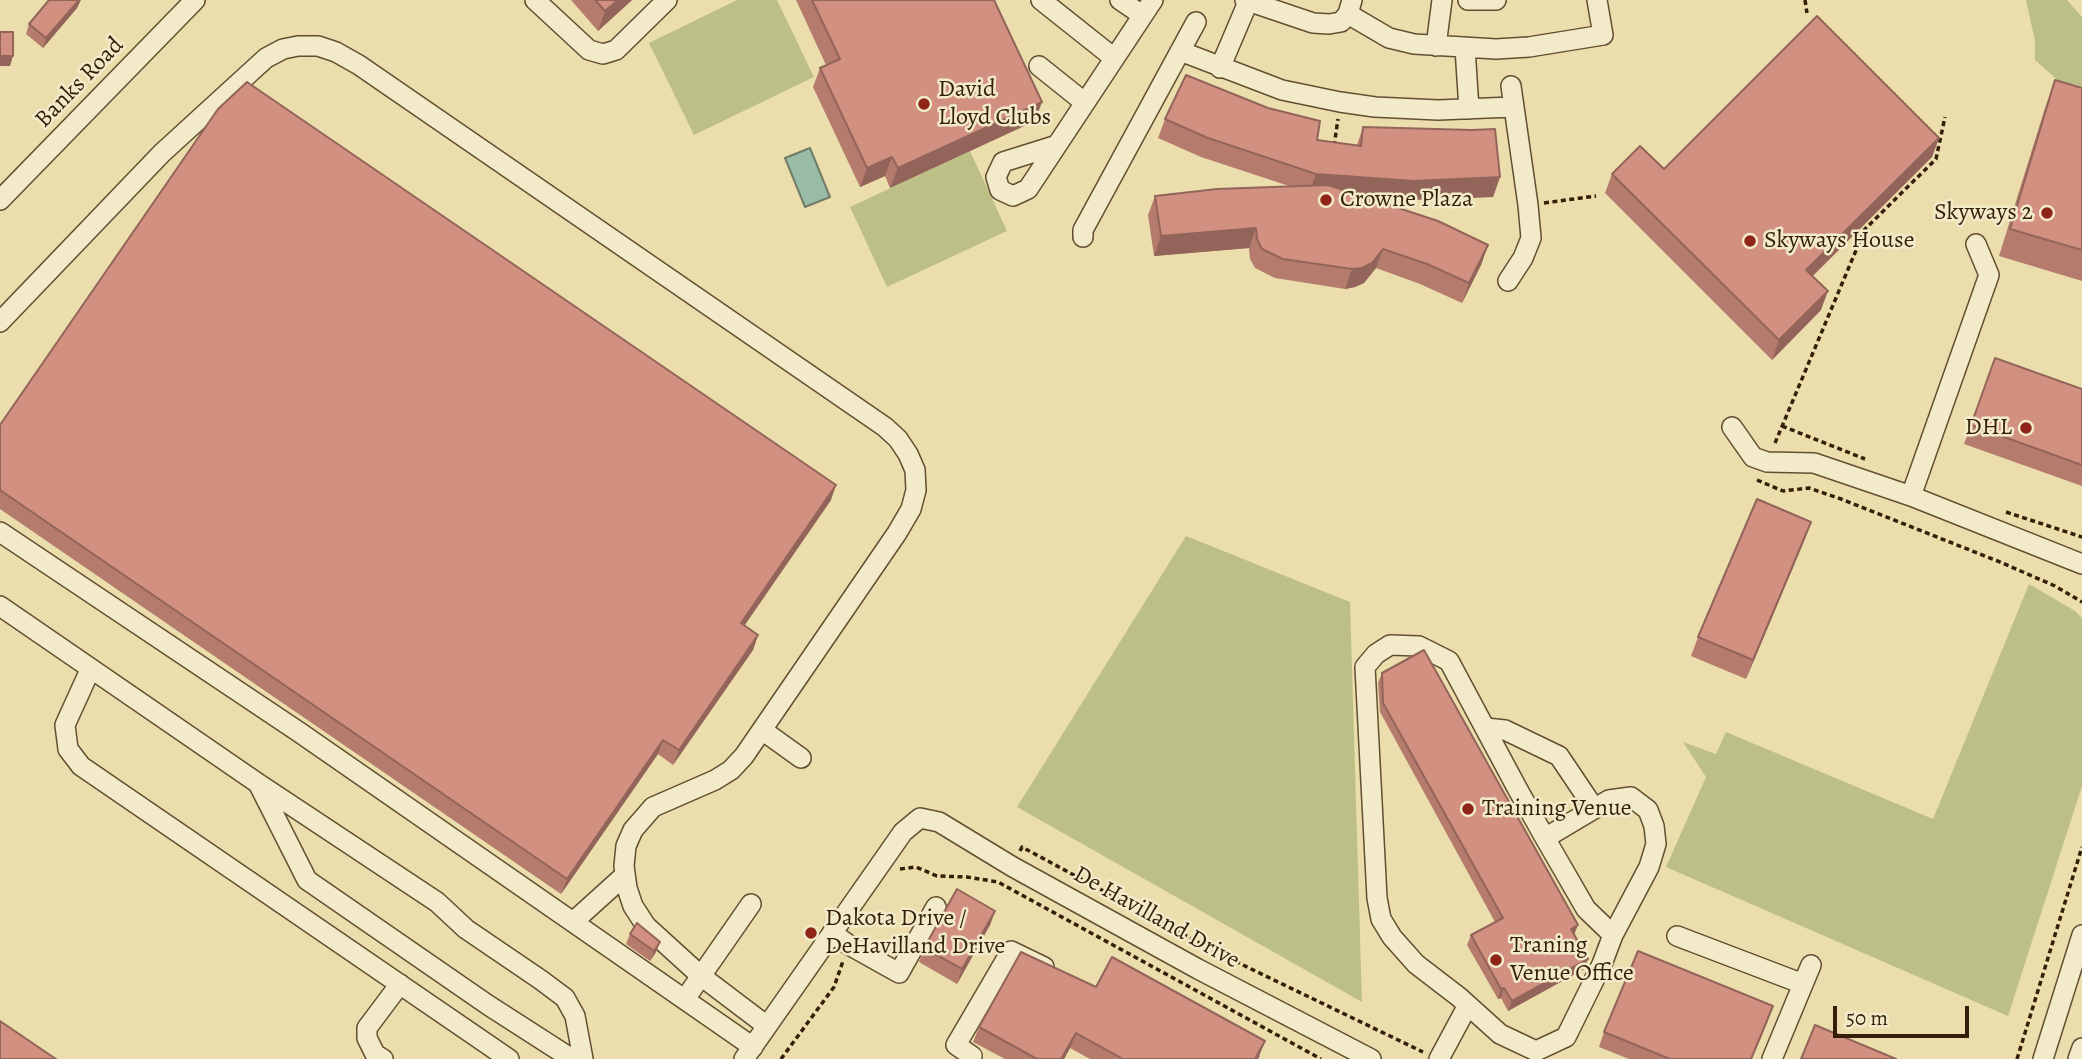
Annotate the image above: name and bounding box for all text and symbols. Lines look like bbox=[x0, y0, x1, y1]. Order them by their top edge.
street label: Banks Road bbox=[30, 32, 130, 134]
place label: David Lloyd Clubs bbox=[938, 76, 1051, 132]
marker: David Lloyd Clubs bbox=[916, 96, 932, 112]
place label: Crowne Plaza bbox=[1340, 186, 1473, 214]
marker: Crowne Plaza bbox=[1318, 192, 1334, 208]
place label: Skyways 2 bbox=[1934, 199, 2033, 227]
marker: Skyways 2 bbox=[2039, 205, 2055, 221]
place label: Skyways House bbox=[1764, 227, 1914, 255]
marker: Skyways House bbox=[1742, 233, 1758, 249]
place label: DHL bbox=[1965, 414, 2012, 442]
marker: DHL bbox=[2018, 420, 2034, 436]
place label: Training Venue bbox=[1482, 795, 1632, 823]
marker: Training Venue bbox=[1460, 801, 1476, 817]
street label: De Havilland Drive bbox=[1068, 860, 1244, 976]
place label: Dakota Drive / DeHavilland Drive bbox=[825, 905, 1005, 961]
marker: Dakota Drive / DeHavilland Drive bbox=[803, 925, 819, 941]
place label: Traning Venue Office bbox=[1510, 932, 1634, 988]
marker: Traning Venue Office bbox=[1488, 952, 1504, 968]
scale bar bbox=[1837, 992, 1974, 1036]
text: 50 m bbox=[1846, 1004, 1888, 1032]

